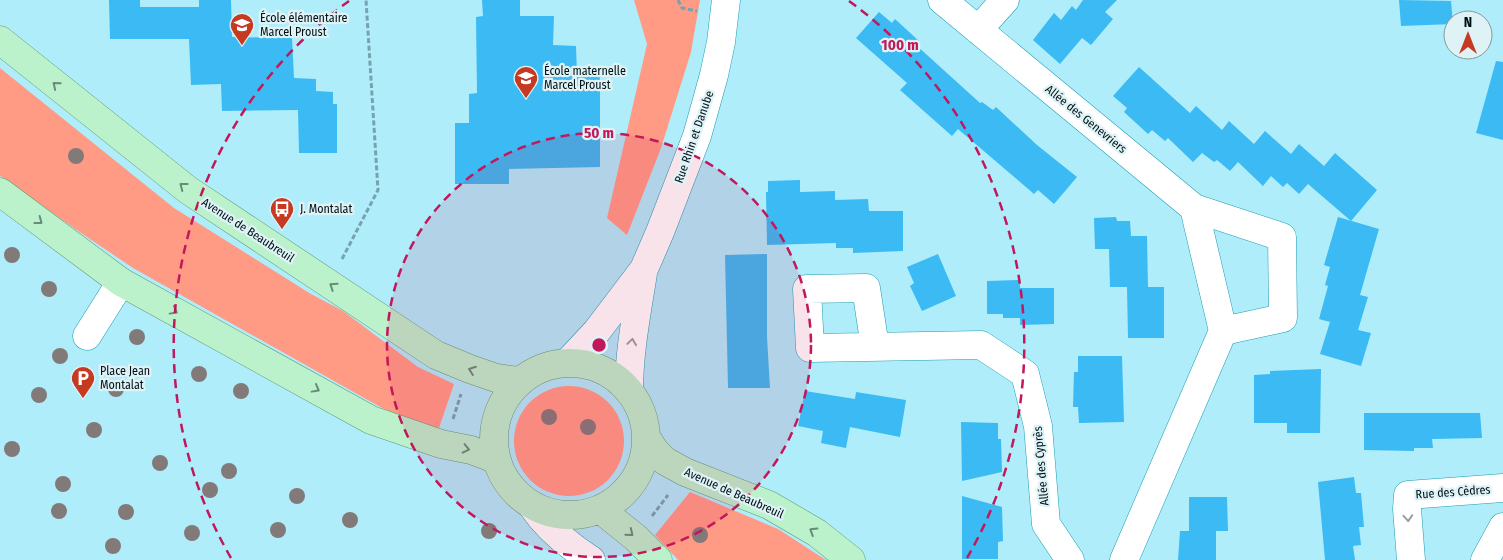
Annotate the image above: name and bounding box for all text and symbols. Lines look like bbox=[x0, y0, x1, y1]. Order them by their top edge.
place label: École élémentaire Marcel Proust bbox=[260, 10, 348, 39]
north arrow bbox=[1443, 10, 1493, 60]
school or university icon: École élémentaire Marcel Proust bbox=[229, 12, 255, 46]
text: N bbox=[1464, 14, 1472, 31]
text: 100 m bbox=[881, 36, 919, 54]
place label: École maternelle Marcel Proust bbox=[544, 63, 626, 92]
school or university icon: École maternelle Marcel Proust bbox=[513, 65, 539, 99]
one-way arrow bbox=[53, 82, 62, 91]
street label: Allée des Genevriers bbox=[1043, 82, 1129, 156]
street label: Rue Rhin et Danube bbox=[672, 89, 716, 185]
text: 50 m bbox=[584, 124, 614, 142]
one-way arrow bbox=[180, 183, 189, 192]
street label: Avenue de Beaubreuil bbox=[199, 195, 297, 265]
bus stop icon: J. Montalat bbox=[269, 196, 295, 230]
place label: J. Montalat bbox=[300, 202, 352, 216]
one-way arrow bbox=[33, 215, 43, 224]
one-way arrow bbox=[329, 283, 338, 293]
one-way arrow bbox=[169, 305, 178, 315]
centre of rings bbox=[590, 336, 608, 354]
one-way arrow bbox=[626, 338, 637, 346]
place label: Place Jean Montalat bbox=[100, 364, 150, 392]
parking icon: Place Jean Montalat bbox=[70, 365, 96, 399]
one-way arrow bbox=[468, 366, 477, 376]
one-way arrow bbox=[311, 383, 320, 393]
street label: Allée des Cyprès bbox=[1031, 426, 1051, 506]
one-way arrow bbox=[462, 443, 471, 454]
street label: Avenue de Beaubreuil bbox=[682, 465, 786, 521]
street label: Rue des Cèdres bbox=[1415, 482, 1491, 502]
one-way arrow bbox=[1403, 515, 1414, 523]
one-way arrow bbox=[809, 527, 818, 537]
one-way arrow bbox=[624, 528, 633, 536]

